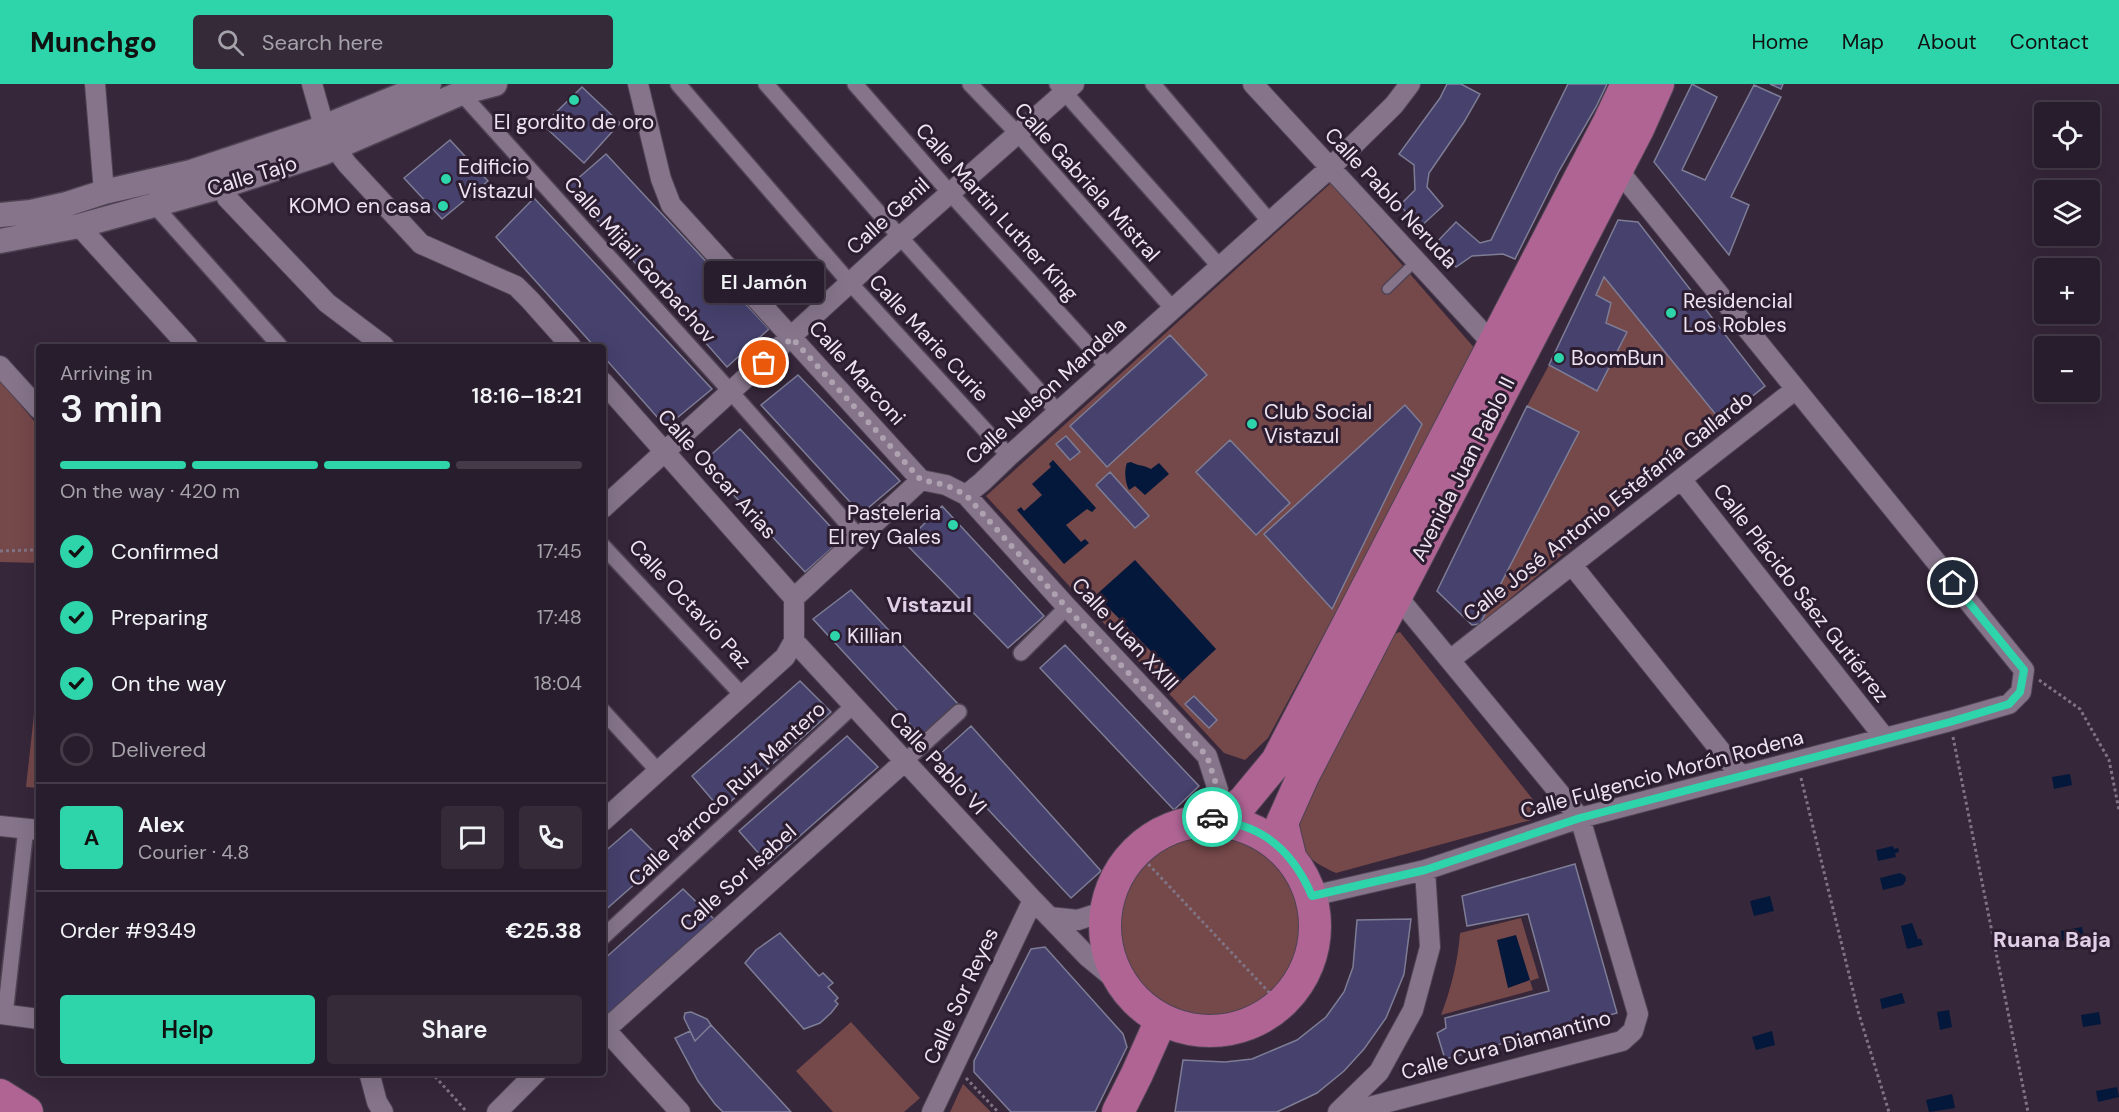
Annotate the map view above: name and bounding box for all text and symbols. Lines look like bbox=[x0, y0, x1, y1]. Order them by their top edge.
search box bbox=[193, 15, 613, 69]
text: Munchgo bbox=[30, 24, 157, 61]
icon: search bbox=[214, 26, 247, 59]
text: Search here bbox=[262, 28, 383, 57]
text: Home bbox=[1751, 28, 1809, 56]
text: Map bbox=[1842, 28, 1884, 56]
text: About bbox=[1917, 28, 1977, 56]
text: Contact bbox=[2010, 28, 2089, 56]
marker: El gordito de oro bbox=[567, 93, 581, 107]
street label: Calle Gabriela Mistral bbox=[1008, 96, 1166, 268]
map controls bbox=[2034, 102, 2100, 402]
button: locate bbox=[2034, 102, 2100, 168]
place label: El gordito de oro bbox=[494, 108, 654, 136]
street label: Calle Martin Luther King bbox=[909, 117, 1085, 307]
street label: Calle Pablo Neruda bbox=[1318, 121, 1464, 275]
street label: Calle Tajo bbox=[204, 149, 300, 203]
place label: Edificio Vistazul bbox=[458, 153, 533, 205]
street label: Calle Mijail Gorbachov bbox=[557, 170, 723, 350]
street label: Calle Genil bbox=[840, 171, 936, 261]
marker: Edificio Vistazul bbox=[439, 172, 453, 186]
button: layers bbox=[2034, 180, 2100, 246]
place label: KOMO en casa bbox=[289, 192, 431, 220]
marker: KOMO en casa bbox=[436, 199, 450, 213]
button: + bbox=[2034, 258, 2100, 324]
callout: El Jamón bbox=[704, 261, 824, 303]
street label: Calle Marie Curie bbox=[863, 268, 995, 408]
text: El Jamón bbox=[721, 269, 807, 295]
place label: Residencial Los Robles bbox=[1683, 287, 1793, 339]
marker: Residencial Los Robles bbox=[1664, 306, 1678, 320]
street label: Calle Nelson Mandela bbox=[960, 311, 1132, 471]
street label: Calle Marconi bbox=[803, 315, 911, 431]
button: − bbox=[2034, 336, 2100, 402]
pin bbox=[738, 337, 789, 388]
place label: BoomBun bbox=[1571, 344, 1664, 372]
icon: bag bbox=[747, 346, 780, 379]
marker: BoomBun bbox=[1552, 351, 1566, 365]
text: Arriving in bbox=[60, 360, 152, 386]
street label: Avenida Juan Pablo II bbox=[1404, 372, 1522, 566]
text: 18:16–18:21 bbox=[472, 381, 582, 410]
text: 3 min bbox=[60, 383, 163, 434]
street label: Calle José Antonio Estefanía Gallardo bbox=[1457, 384, 1759, 628]
place label: Club Social Vistazul bbox=[1264, 398, 1372, 450]
street label: Calle Oscar Arias bbox=[651, 403, 783, 545]
marker: Club Social Vistazul bbox=[1245, 417, 1259, 431]
text: On the way · 420 m bbox=[60, 478, 240, 504]
street label: Calle Plácido Sáez Gutiérrez bbox=[1707, 478, 1895, 708]
place label: Pasteleria El rey Gales bbox=[828, 499, 941, 551]
marker: Pasteleria El rey Gales bbox=[946, 518, 960, 532]
street label: Calle Octavio Paz bbox=[623, 533, 757, 675]
icon: check bbox=[60, 535, 93, 568]
text: Confirmed bbox=[111, 537, 219, 566]
text: 17:45 bbox=[537, 538, 582, 564]
pin bbox=[1927, 557, 1978, 608]
icon: home bbox=[1936, 566, 1969, 599]
street label: Calle Juan XXIII bbox=[1065, 571, 1185, 697]
district label: Vistazul bbox=[886, 590, 972, 619]
icon: check bbox=[60, 601, 93, 634]
text: Preparing bbox=[111, 603, 208, 632]
text: 17:48 bbox=[537, 604, 582, 630]
place label: Killian bbox=[847, 622, 902, 650]
marker: Killian bbox=[828, 629, 842, 643]
icon: check bbox=[60, 667, 93, 700]
text: On the way bbox=[111, 669, 226, 698]
text: 18:04 bbox=[534, 670, 582, 696]
street label: Calle Párroco Ruiz Mantero bbox=[622, 695, 832, 893]
street label: Calle Pablo VI bbox=[883, 705, 993, 821]
street label: Calle Fulgencio Morón Rodena bbox=[1517, 723, 1807, 825]
text: Delivered bbox=[111, 735, 206, 764]
courier bbox=[1182, 787, 1242, 847]
icon: car bbox=[1196, 801, 1229, 834]
button: chat bbox=[441, 806, 504, 869]
button: phone bbox=[519, 806, 582, 869]
text: Alex bbox=[138, 810, 185, 839]
street label: Calle Sor Isabel bbox=[674, 818, 802, 938]
text: A bbox=[84, 823, 99, 852]
text: Courier · 4.8 bbox=[138, 839, 249, 865]
text: Order #9349 bbox=[60, 916, 196, 945]
text: €25.38 bbox=[506, 916, 582, 945]
street label: Calle Sor Reyes bbox=[917, 923, 1005, 1069]
district label: Ruana Baja bbox=[1993, 925, 2111, 954]
button: Help bbox=[60, 995, 315, 1064]
button: Share bbox=[327, 995, 582, 1064]
street label: Calle Cura Diamantino bbox=[1398, 1004, 1614, 1086]

